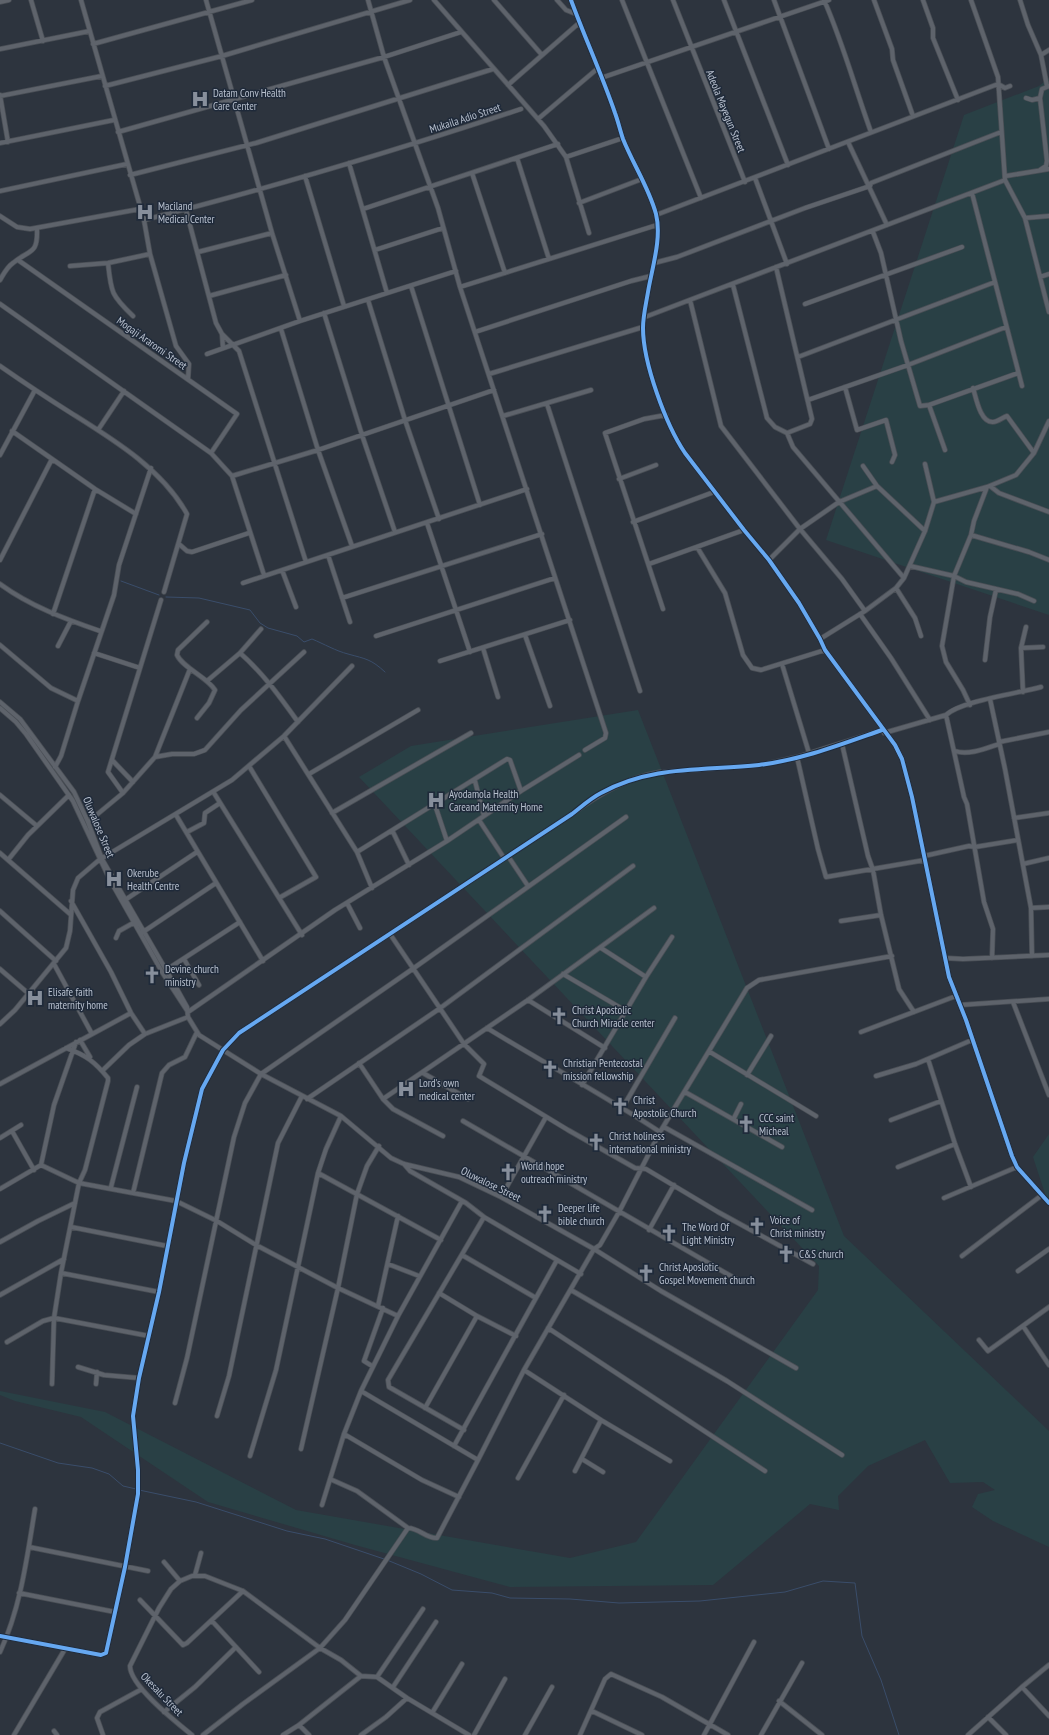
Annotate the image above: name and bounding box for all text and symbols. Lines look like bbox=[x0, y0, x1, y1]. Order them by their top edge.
street label: Adeola Mayegun Street bbox=[703, 68, 749, 154]
place label: Datam Conv Health Care Center bbox=[213, 86, 286, 113]
hospital icon: Datam Conv Health Care Center bbox=[190, 89, 210, 109]
street label: Mukaila Adio Street bbox=[428, 100, 502, 136]
place label: Maciland Medical Center bbox=[158, 199, 215, 226]
hospital icon: Maciland Medical Center bbox=[135, 202, 155, 222]
street label: Mogaji Araromi Street bbox=[114, 314, 190, 372]
place label: Ayodamola Health Careand Maternity Home bbox=[449, 787, 543, 814]
hospital icon: Ayodamola Health Careand Maternity Home bbox=[426, 790, 446, 810]
street label: Oluwalose Street bbox=[80, 794, 118, 860]
place label: Okerube Health Centre bbox=[127, 866, 180, 893]
hospital icon: Okerube Health Centre bbox=[104, 869, 124, 889]
place label: Devine church ministry bbox=[165, 962, 219, 989]
church icon: Devine church ministry bbox=[142, 965, 162, 985]
place label: Elisafe faith maternity home bbox=[48, 985, 108, 1012]
hospital icon: Elisafe faith maternity home bbox=[25, 988, 45, 1008]
place label: Christ Apostolic Church Miracle center bbox=[572, 1003, 655, 1030]
church icon: Christ Apostolic Church Miracle center bbox=[549, 1006, 569, 1026]
place label: Christian Pentecostal mission fellowship bbox=[563, 1056, 643, 1083]
church icon: Christian Pentecostal mission fellowship bbox=[540, 1059, 560, 1079]
place label: Lord's own medical center bbox=[419, 1076, 475, 1103]
hospital icon: Lord's own medical center bbox=[396, 1079, 416, 1099]
place label: Christ Apostolic Church bbox=[633, 1093, 697, 1120]
church icon: Christ Apostolic Church bbox=[610, 1096, 630, 1116]
place label: CCC saint Micheal bbox=[759, 1111, 794, 1138]
church icon: CCC saint Micheal bbox=[736, 1114, 756, 1134]
place label: Christ holiness international ministry bbox=[609, 1129, 692, 1156]
church icon: Christ holiness international ministry bbox=[586, 1132, 606, 1152]
place label: World hope outreach ministry bbox=[521, 1159, 588, 1186]
church icon: World hope outreach ministry bbox=[498, 1162, 518, 1182]
street label: Oluwalose Street bbox=[459, 1163, 523, 1205]
place label: Deeper life bible church bbox=[558, 1201, 605, 1228]
church icon: Deeper life bible church bbox=[535, 1204, 555, 1224]
place label: Voice of Christ ministry bbox=[769, 1213, 826, 1240]
church icon: Voice of Christ ministry bbox=[747, 1216, 767, 1236]
place label: The Word Of Light Ministry bbox=[682, 1220, 735, 1247]
church icon: The Word Of Light Ministry bbox=[659, 1223, 679, 1243]
church icon: C&S church bbox=[776, 1244, 796, 1264]
place label: C&S church bbox=[799, 1247, 844, 1261]
place label: Christ Aposlotic Gospel Movement church bbox=[659, 1260, 755, 1287]
church icon: Christ Aposlotic Gospel Movement church bbox=[636, 1263, 656, 1283]
street label: Okesalu Street bbox=[138, 1669, 186, 1719]

